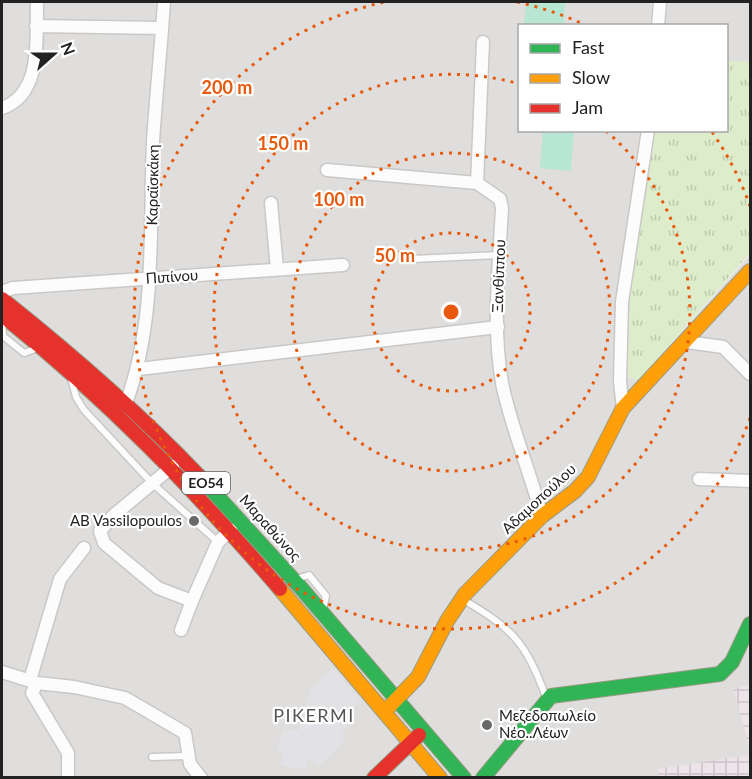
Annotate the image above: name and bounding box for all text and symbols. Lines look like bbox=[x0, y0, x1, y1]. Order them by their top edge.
north arrow bbox=[24, 24, 84, 84]
legend bbox=[518, 24, 728, 132]
text: Fast bbox=[572, 36, 605, 58]
text: N bbox=[57, 39, 80, 58]
text: Slow bbox=[572, 66, 610, 88]
text: 200 m bbox=[202, 76, 252, 98]
text: Jam bbox=[572, 96, 603, 118]
text: 150 m bbox=[258, 132, 308, 154]
street label: Καραϊσκάκη bbox=[142, 144, 162, 226]
text: 100 m bbox=[314, 188, 364, 210]
street label: Ξανθίππου bbox=[488, 239, 508, 313]
text: 50 m bbox=[375, 244, 415, 266]
street label: Πιπίνου bbox=[145, 265, 199, 287]
centre of rings bbox=[441, 302, 461, 322]
street label: Αδαμοπούλου bbox=[498, 459, 579, 537]
road number: ΕΟ54 bbox=[182, 472, 230, 494]
street label: Μαραθώνος bbox=[236, 490, 305, 564]
place label: AB Vassilopoulos bbox=[70, 511, 182, 529]
marker: AB Vassilopoulos bbox=[187, 514, 201, 528]
district label: PIKERMI bbox=[273, 704, 355, 726]
place label: Μεζεδοπωλείο Νέο..Λέων bbox=[499, 706, 596, 741]
marker: Μεζεδοπωλείο Νέο..Λέων bbox=[480, 718, 494, 732]

